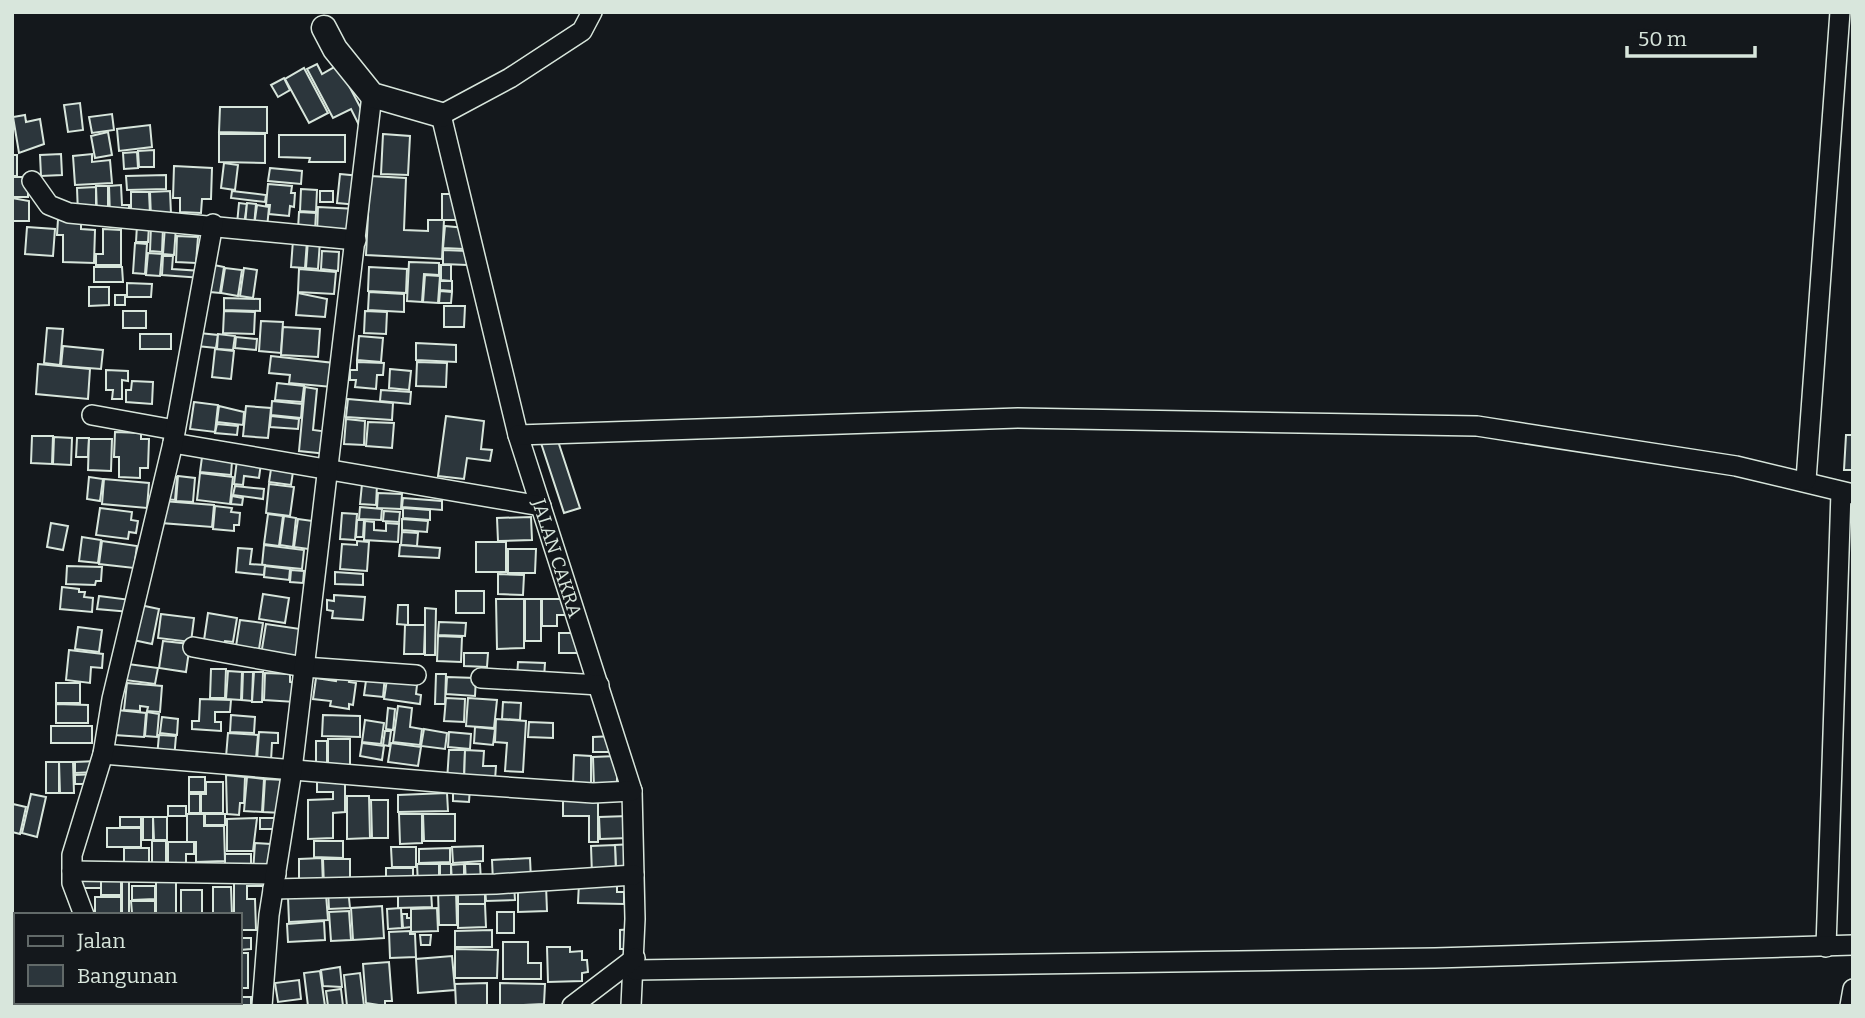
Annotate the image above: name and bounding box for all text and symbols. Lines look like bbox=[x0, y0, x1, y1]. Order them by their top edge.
scale bar bbox=[1627, 14, 1755, 58]
text: 50 m bbox=[1638, 26, 1687, 52]
street label: JALAN CAKRA bbox=[527, 495, 587, 621]
legend bbox=[14, 913, 242, 1004]
text: Jalan bbox=[76, 928, 126, 954]
text: Bangunan bbox=[77, 963, 178, 989]

